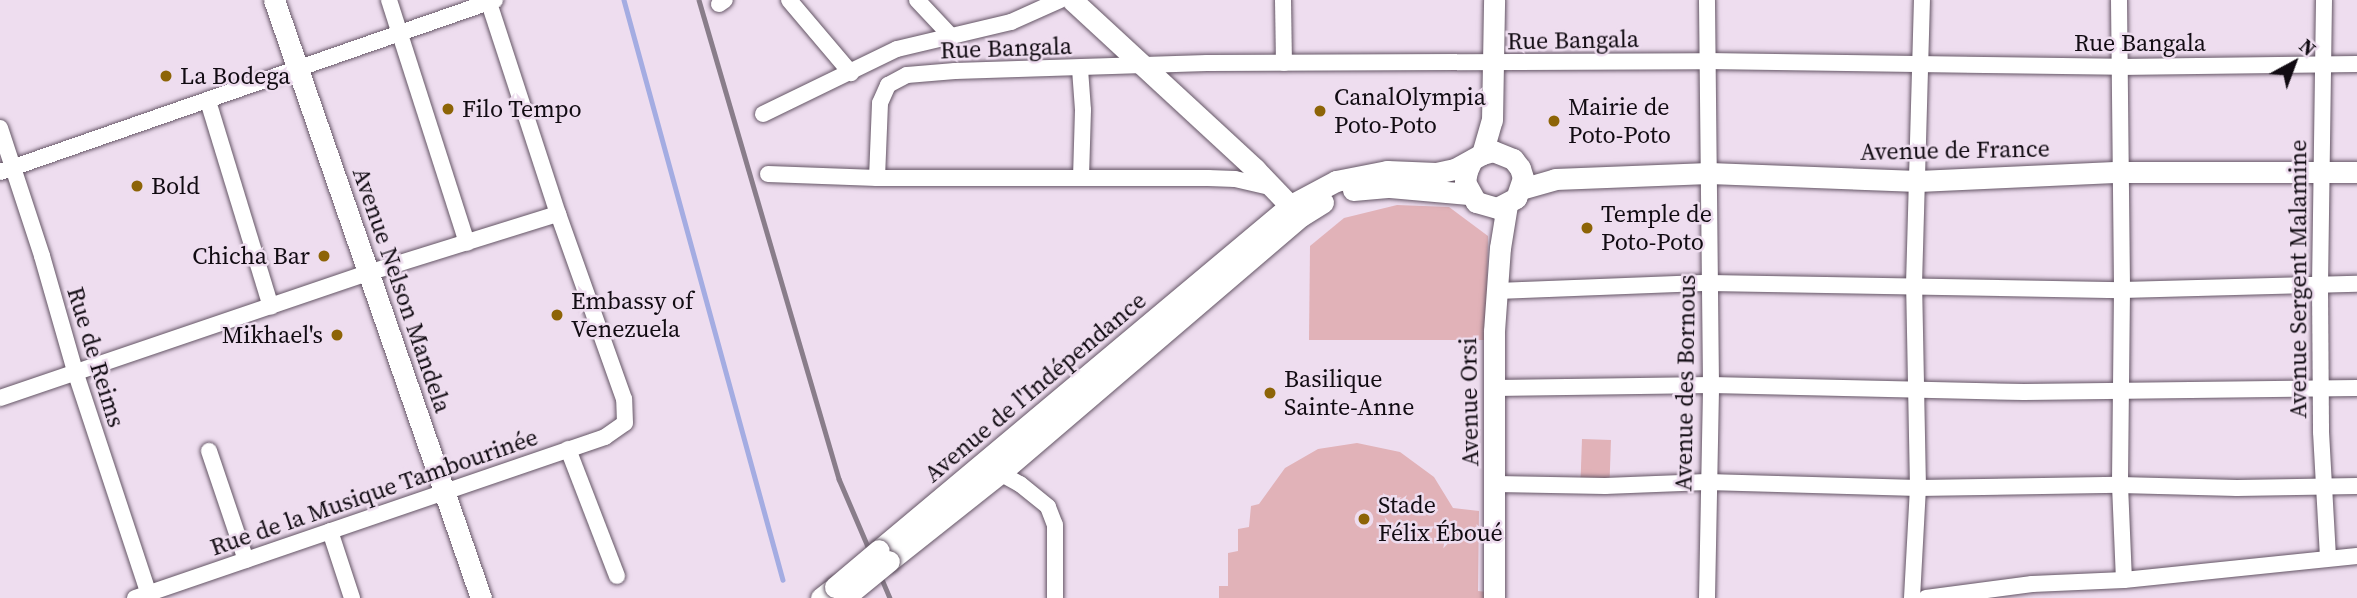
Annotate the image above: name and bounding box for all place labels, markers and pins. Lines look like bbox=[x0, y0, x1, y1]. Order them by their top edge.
place label: La Bodega bbox=[180, 62, 290, 90]
marker: La Bodega bbox=[158, 68, 174, 84]
place label: CanalOlympia Poto-Poto bbox=[1334, 83, 1486, 139]
place label: Mairie de Poto-Poto bbox=[1568, 93, 1671, 149]
place label: Filo Tempo bbox=[462, 95, 582, 123]
marker: Filo Tempo bbox=[440, 101, 456, 117]
marker: CanalOlympia Poto-Poto bbox=[1312, 103, 1328, 119]
marker: Mairie de Poto-Poto bbox=[1546, 113, 1562, 129]
place label: Bold bbox=[151, 172, 200, 200]
marker: Bold bbox=[129, 178, 145, 194]
place label: Temple de Poto-Poto bbox=[1601, 200, 1712, 256]
marker: Temple de Poto-Poto bbox=[1579, 220, 1595, 236]
place label: Chicha Bar bbox=[192, 242, 310, 270]
marker: Chicha Bar bbox=[316, 248, 332, 264]
place label: Embassy of Venezuela bbox=[571, 287, 694, 343]
marker: Embassy of Venezuela bbox=[549, 307, 565, 323]
place label: Mikhael's bbox=[222, 321, 323, 349]
marker: Mikhael's bbox=[329, 327, 345, 343]
place label: Basilique Sainte-Anne bbox=[1284, 365, 1414, 421]
marker: Basilique Sainte-Anne bbox=[1262, 385, 1278, 401]
place label: Stade Félix Éboué bbox=[1378, 491, 1503, 547]
marker: Stade Félix Éboué bbox=[1356, 511, 1372, 527]

